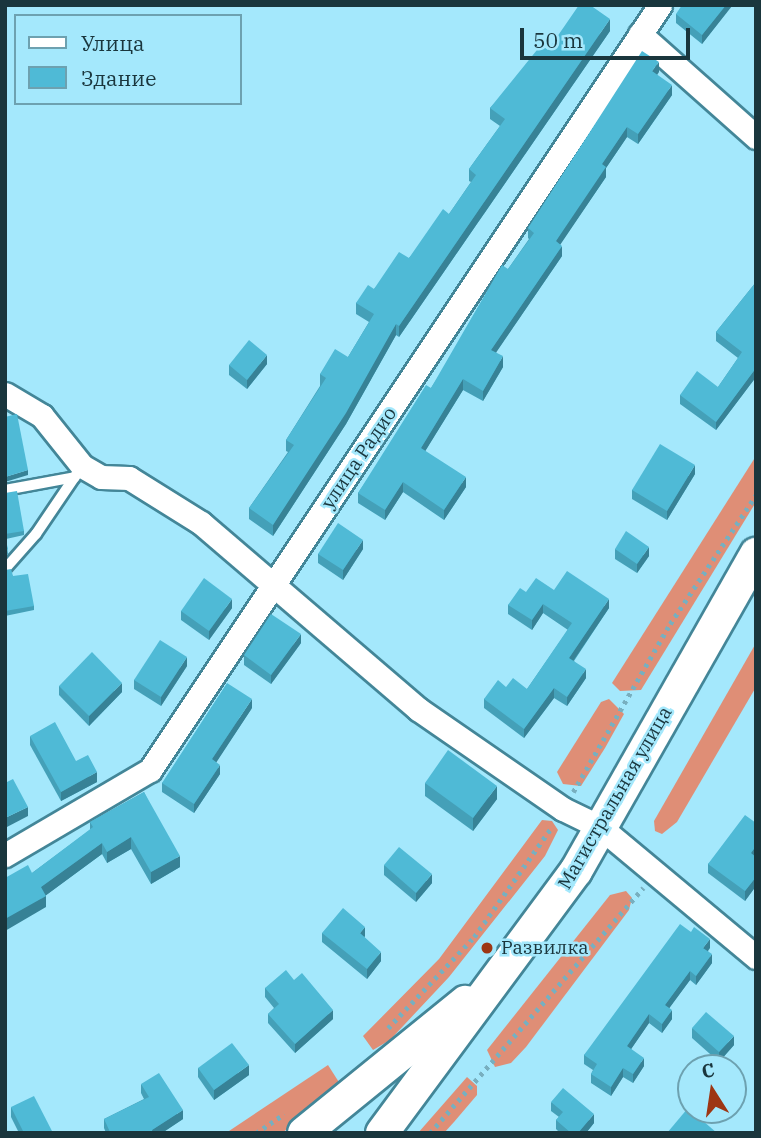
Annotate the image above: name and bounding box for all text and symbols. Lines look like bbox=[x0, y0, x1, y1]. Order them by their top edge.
legend bbox=[14, 14, 242, 105]
scale bar bbox=[523, 14, 693, 58]
text: 50 m bbox=[533, 26, 583, 54]
text: Улица bbox=[81, 29, 145, 57]
text: Здание bbox=[81, 64, 156, 92]
street label: улица Радио bbox=[317, 403, 401, 513]
street label: Магистральная улица bbox=[553, 703, 677, 893]
place label: Развилка bbox=[501, 937, 589, 959]
marker: Развилка bbox=[479, 940, 495, 956]
north arrow bbox=[677, 1054, 747, 1124]
text: С bbox=[699, 1057, 717, 1083]

